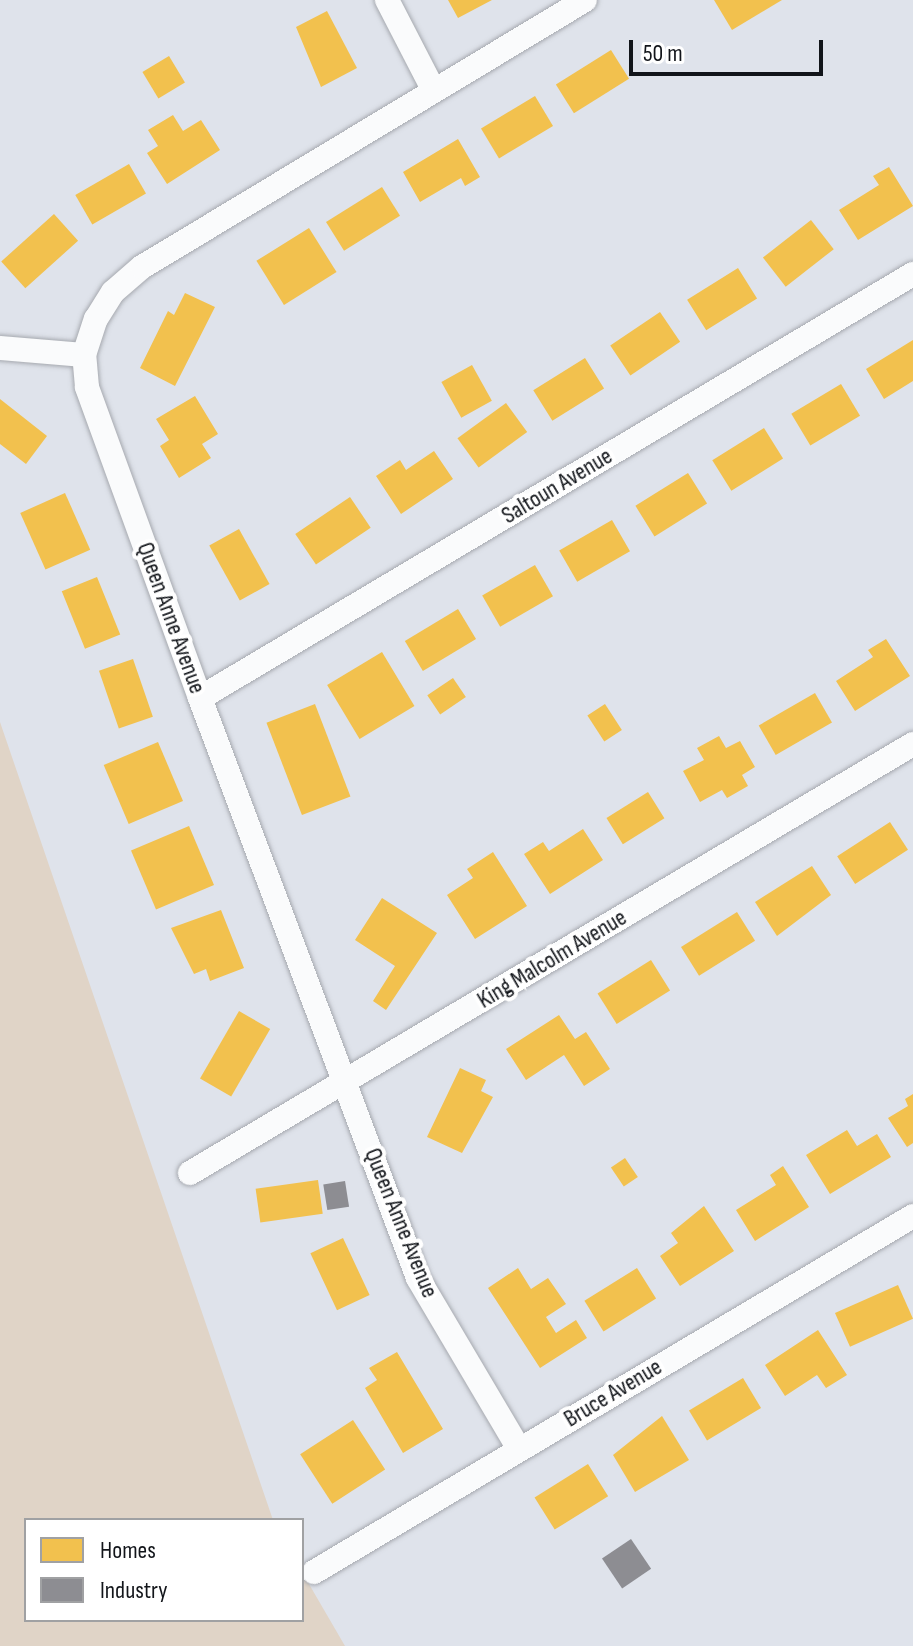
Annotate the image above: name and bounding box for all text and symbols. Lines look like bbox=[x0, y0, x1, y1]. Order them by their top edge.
scale bar bbox=[633, 24, 827, 74]
text: 50 m bbox=[643, 39, 683, 68]
street label: Saltoun Avenue bbox=[496, 442, 618, 530]
street label: Queen Anne Avenue bbox=[130, 539, 212, 697]
street label: King Malcolm Avenue bbox=[472, 903, 632, 1015]
street label: Queen Anne Avenue bbox=[358, 1144, 444, 1302]
street label: Bruce Avenue bbox=[559, 1353, 667, 1433]
legend bbox=[24, 1518, 304, 1622]
text: Homes bbox=[100, 1536, 156, 1565]
text: Industry bbox=[100, 1576, 167, 1605]

